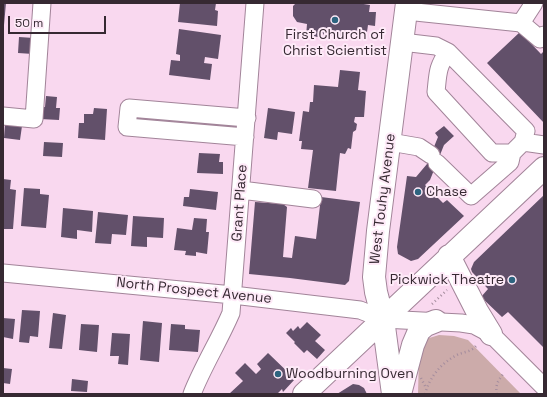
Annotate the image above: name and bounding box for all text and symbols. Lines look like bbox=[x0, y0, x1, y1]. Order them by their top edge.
scale bar bbox=[10, 8, 108, 34]
text: 50 m bbox=[15, 15, 43, 31]
marker: First Church of Christ Scientist bbox=[330, 15, 340, 25]
place label: First Church of Christ Scientist bbox=[283, 27, 387, 60]
street label: West Touhy Avenue bbox=[367, 133, 399, 265]
street label: Grant Place bbox=[229, 164, 251, 242]
place label: Chase bbox=[426, 184, 467, 200]
marker: Chase bbox=[413, 187, 423, 197]
place label: Pickwick Theatre bbox=[390, 272, 504, 288]
street label: North Prospect Avenue bbox=[115, 274, 273, 308]
marker: Pickwick Theatre bbox=[507, 275, 517, 285]
place label: Woodburning Oven bbox=[286, 366, 414, 382]
marker: Woodburning Oven bbox=[273, 369, 283, 379]

